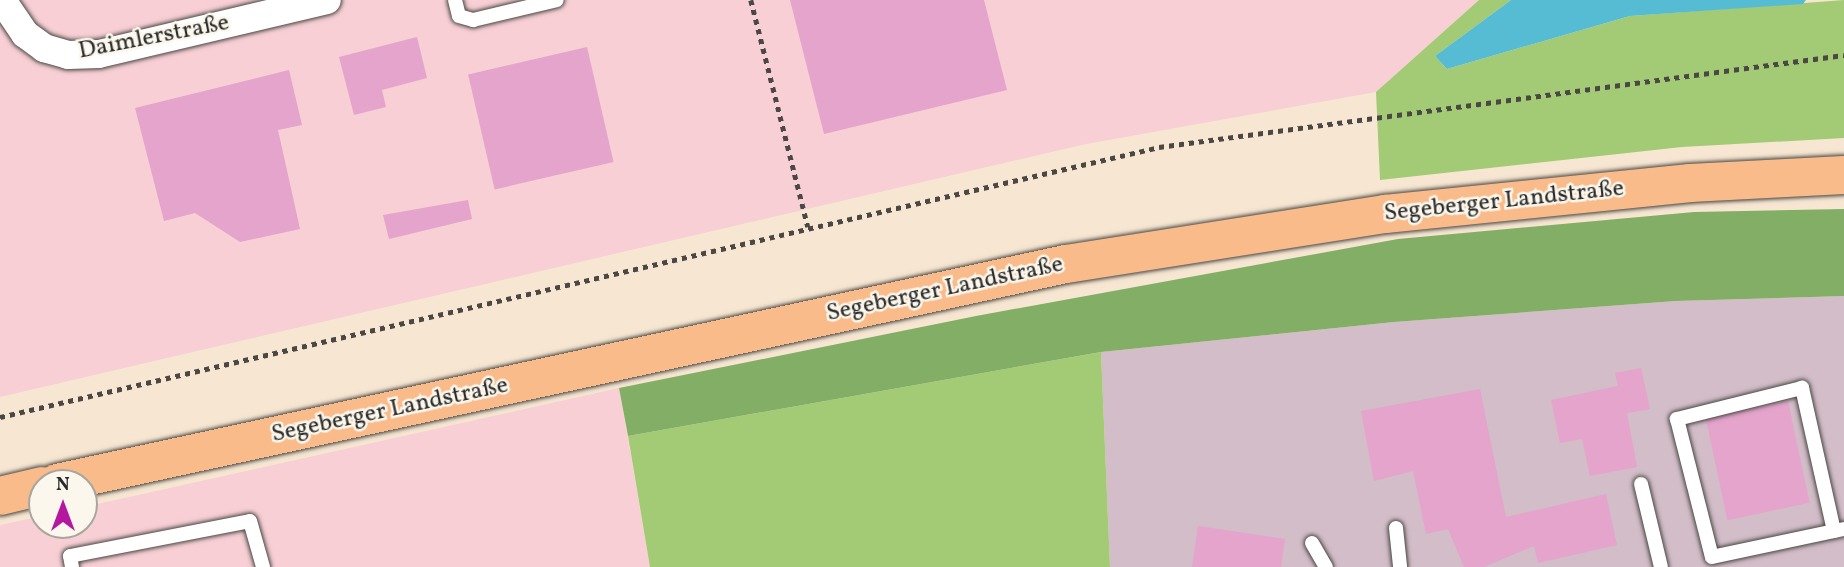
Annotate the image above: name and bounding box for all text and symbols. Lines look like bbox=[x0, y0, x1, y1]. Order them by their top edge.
street label: Daimlerstraße bbox=[76, 9, 232, 67]
street label: Segeberger Landstraße bbox=[1383, 175, 1625, 229]
street label: Segeberger Landstraße bbox=[824, 251, 1066, 329]
street label: Segeberger Landstraße bbox=[269, 372, 511, 450]
north arrow bbox=[28, 469, 98, 539]
text: N bbox=[56, 472, 70, 498]

